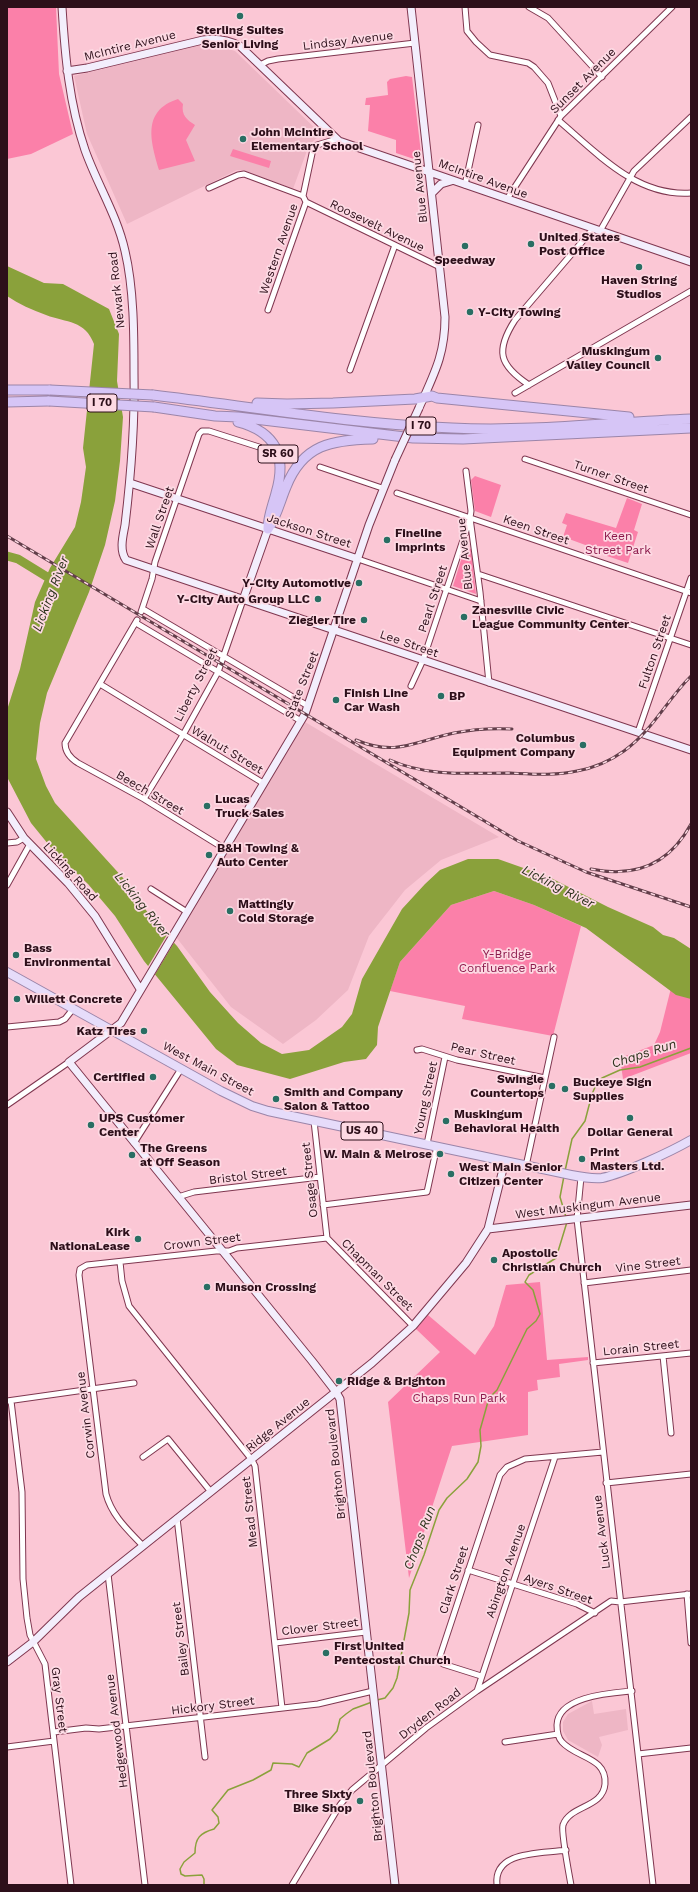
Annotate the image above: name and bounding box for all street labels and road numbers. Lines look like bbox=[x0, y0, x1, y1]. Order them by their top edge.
street label: McIntire Avenue bbox=[83, 28, 177, 64]
street label: Lindsay Avenue bbox=[302, 28, 394, 54]
street label: Sunset Avenue bbox=[547, 45, 619, 117]
street label: Blue Avenue bbox=[409, 150, 431, 224]
street label: McIntire Avenue bbox=[436, 156, 530, 202]
street label: Roosevelt Avenue bbox=[327, 197, 427, 255]
street label: Western Avenue bbox=[257, 202, 301, 296]
street label: Newark Road bbox=[106, 251, 128, 329]
road number: I 70 bbox=[87, 394, 117, 412]
road number: I 70 bbox=[406, 417, 436, 435]
road number: SR 60 bbox=[258, 445, 298, 463]
street label: Turner Street bbox=[572, 457, 650, 497]
street label: Wall Street bbox=[143, 485, 177, 551]
street label: Jackson Street bbox=[265, 511, 353, 551]
street label: Keen Street bbox=[501, 512, 571, 548]
street label: Blue Avenue bbox=[454, 517, 476, 591]
street label: Pearl Street bbox=[415, 564, 451, 634]
street label: Fulton Street bbox=[636, 613, 674, 691]
street label: Lee Street bbox=[378, 627, 440, 661]
street label: Liberty Street bbox=[171, 646, 221, 724]
street label: State Street bbox=[282, 649, 322, 721]
street label: Walnut Street bbox=[188, 723, 266, 777]
street label: Beech Street bbox=[113, 768, 187, 818]
street label: Licking Road bbox=[40, 840, 100, 904]
street label: West Main Street bbox=[160, 1039, 256, 1099]
street label: Pear Street bbox=[449, 1040, 517, 1068]
street label: Young Street bbox=[411, 1060, 441, 1136]
road number: US 40 bbox=[341, 1122, 383, 1140]
street label: Osage Street bbox=[299, 1142, 321, 1218]
street label: Bristol Street bbox=[208, 1164, 288, 1188]
street label: West Muskingum Avenue bbox=[514, 1190, 662, 1222]
street label: Crown Street bbox=[163, 1230, 241, 1254]
street label: Chapman Street bbox=[338, 1236, 416, 1314]
street label: Vine Street bbox=[615, 1254, 681, 1276]
street label: Lorain Street bbox=[602, 1337, 680, 1359]
street label: Corwin Avenue bbox=[74, 1371, 98, 1459]
street label: Ridge Avenue bbox=[243, 1395, 313, 1455]
street label: Brighton Boulevard bbox=[323, 1408, 349, 1520]
street label: Mead Street bbox=[239, 1476, 261, 1548]
street label: Luck Avenue bbox=[590, 1494, 614, 1570]
street label: Abington Avenue bbox=[483, 1522, 529, 1620]
street label: Clark Street bbox=[436, 1544, 472, 1616]
street label: Ayers Street bbox=[522, 1571, 594, 1607]
street label: Bailey Street bbox=[169, 1601, 193, 1677]
street label: Clover Street bbox=[281, 1615, 359, 1639]
street label: Gray Street bbox=[48, 1666, 70, 1734]
street label: Hedgewood Avenue bbox=[103, 1673, 131, 1789]
street label: Dryden Road bbox=[396, 1685, 464, 1743]
street label: Hickory Street bbox=[171, 1694, 255, 1718]
street label: Brighton Boulevard bbox=[360, 1730, 386, 1842]

